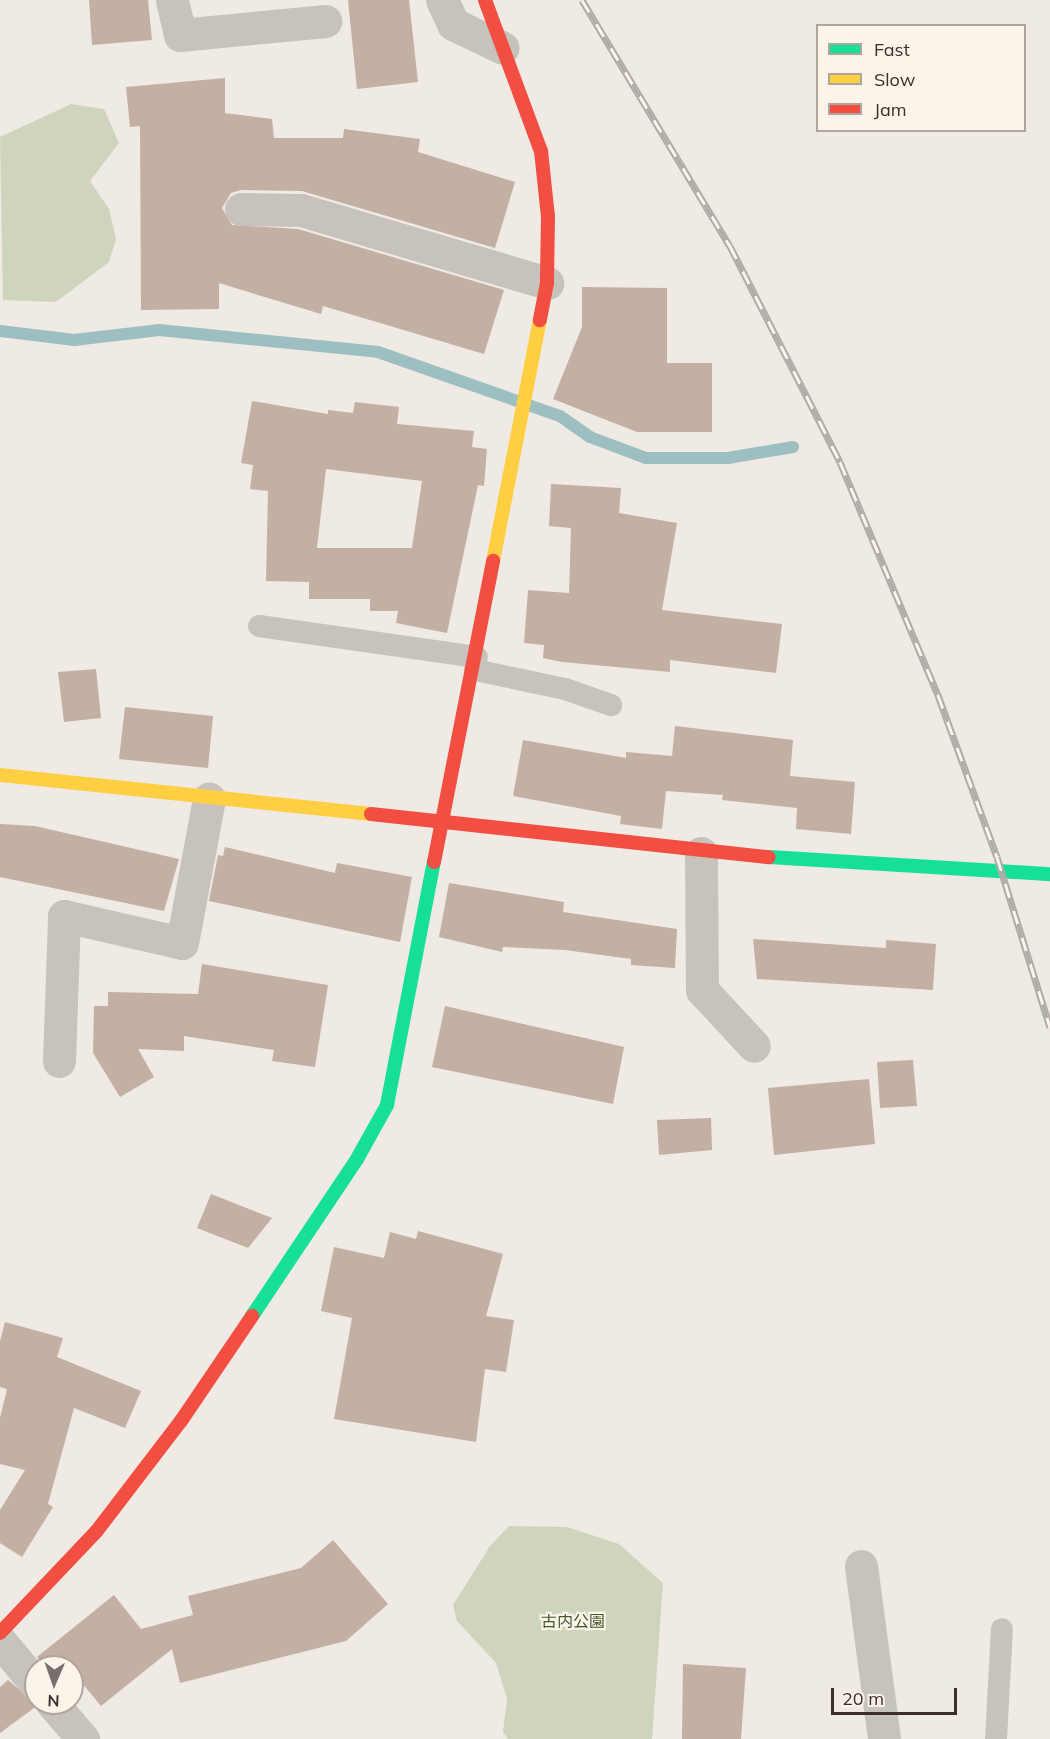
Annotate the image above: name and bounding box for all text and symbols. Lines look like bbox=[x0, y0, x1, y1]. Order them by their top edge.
legend bbox=[816, 24, 1026, 132]
text: Fast bbox=[874, 38, 910, 61]
text: Slow bbox=[874, 68, 915, 91]
text: Jam bbox=[874, 98, 907, 121]
park label: 古内公園 bbox=[541, 1611, 605, 1631]
north arrow bbox=[24, 1655, 84, 1715]
scale bar bbox=[834, 1676, 960, 1714]
text: 20 m bbox=[842, 1687, 884, 1710]
text: N bbox=[47, 1691, 60, 1711]

